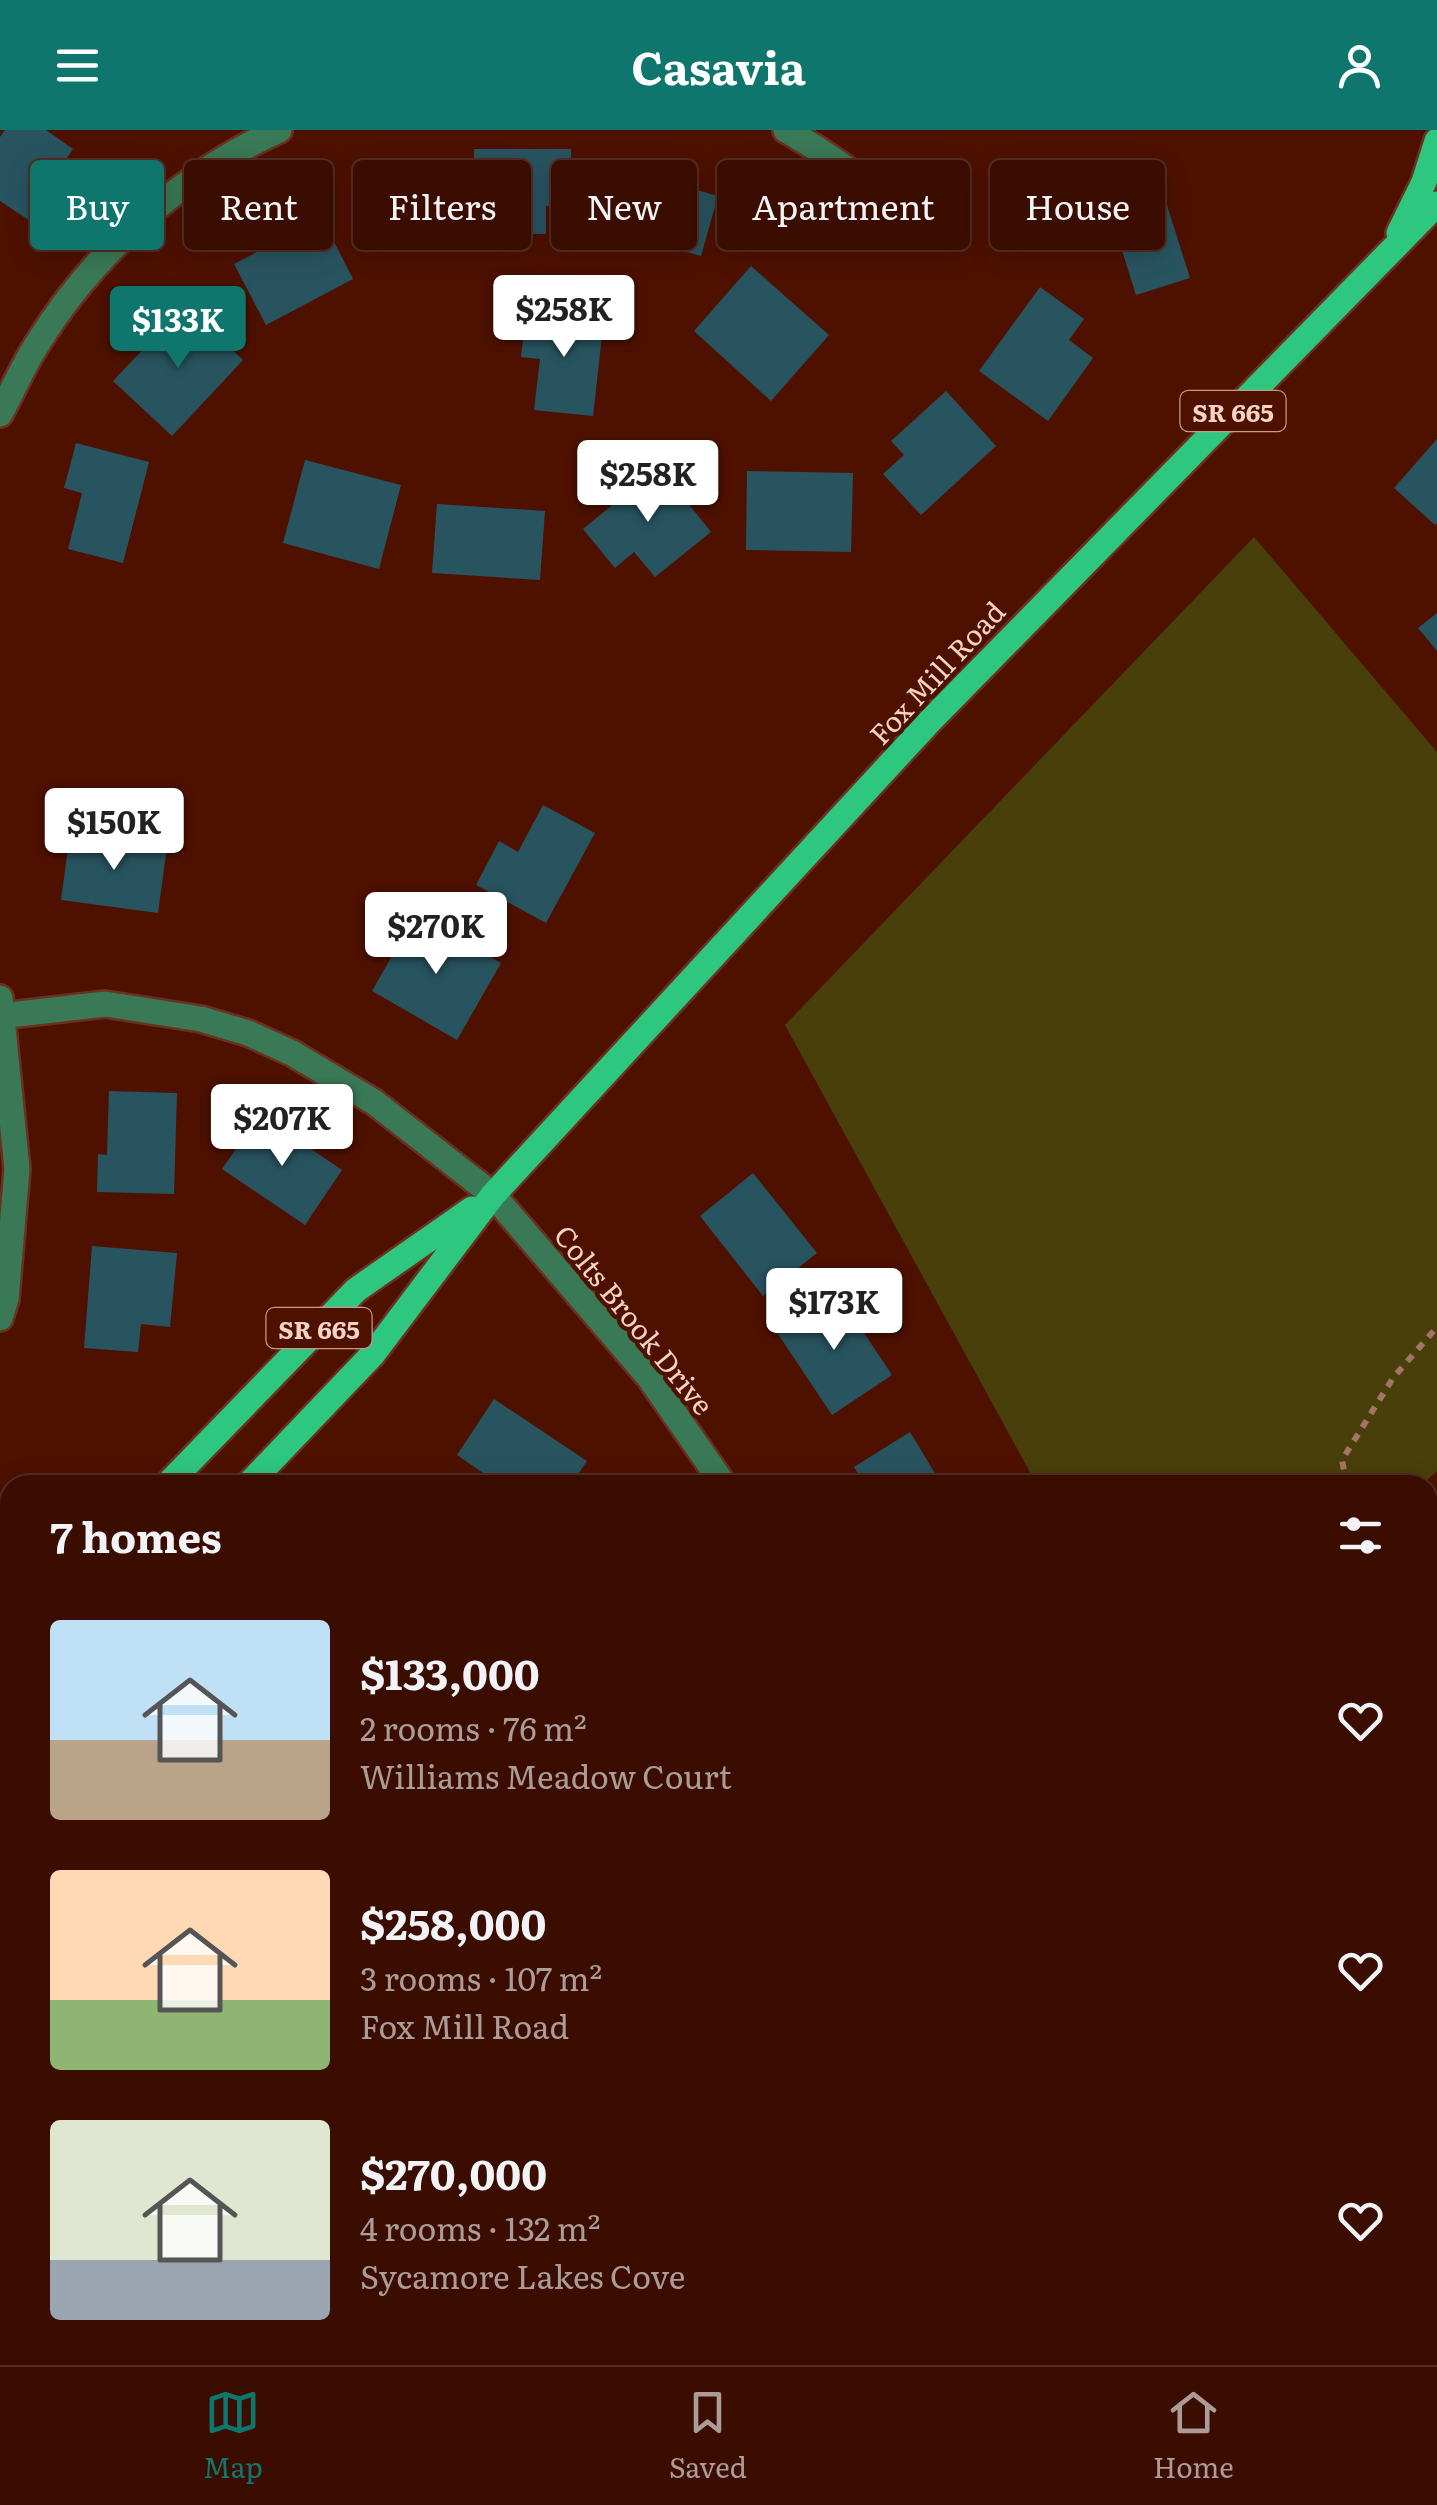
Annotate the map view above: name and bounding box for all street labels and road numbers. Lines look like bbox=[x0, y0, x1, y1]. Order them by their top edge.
road number: SR 665 bbox=[1180, 391, 1286, 431]
street label: Fox Mill Road bbox=[858, 591, 1014, 753]
street label: Colts Brook Drive bbox=[545, 1215, 725, 1423]
road number: SR 665 bbox=[266, 1308, 372, 1348]

